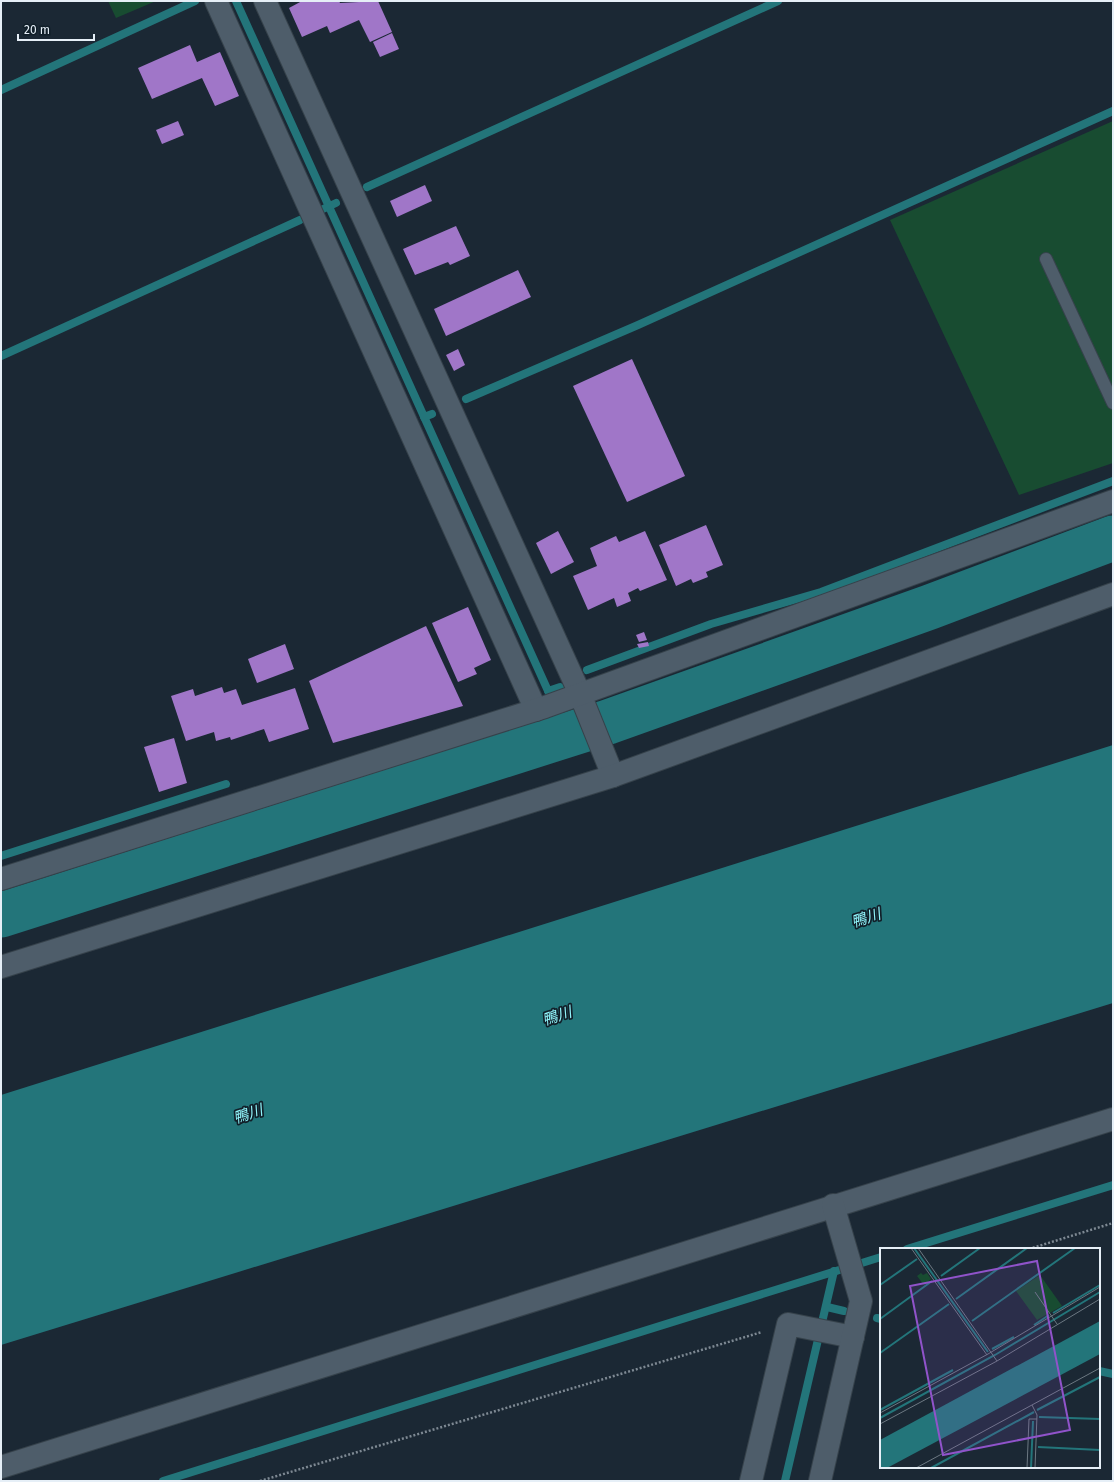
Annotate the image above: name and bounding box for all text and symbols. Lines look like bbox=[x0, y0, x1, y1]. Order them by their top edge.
scale bar bbox=[18, 16, 94, 42]
text: 20 m bbox=[24, 23, 50, 37]
water label: 鴨川 bbox=[849, 904, 885, 931]
water label: 鴨川 bbox=[540, 1002, 576, 1029]
water label: 鴨川 bbox=[231, 1100, 267, 1127]
inset map bbox=[880, 1248, 1100, 1468]

